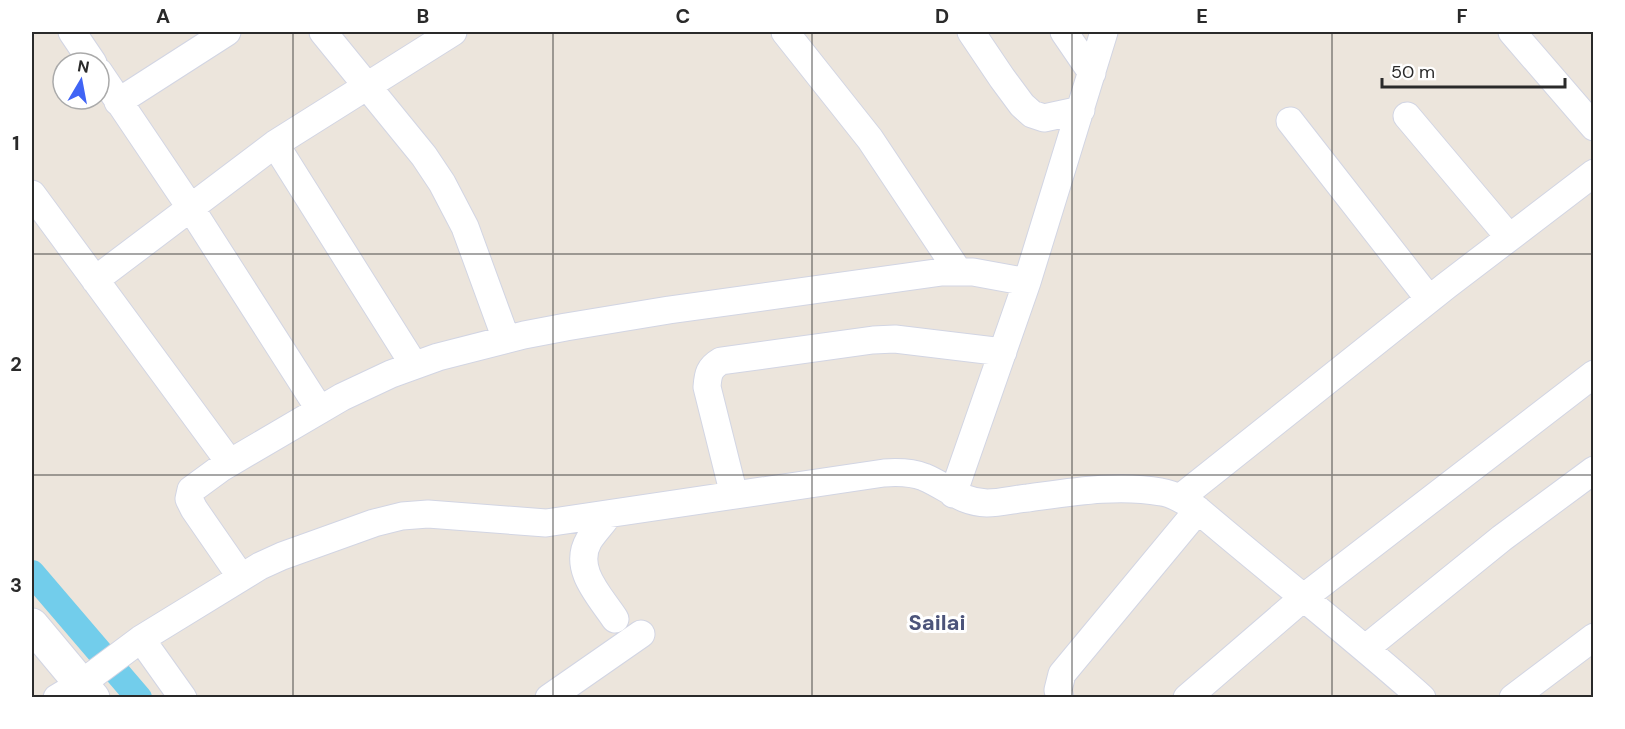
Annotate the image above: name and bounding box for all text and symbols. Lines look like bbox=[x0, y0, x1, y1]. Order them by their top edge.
text: A bbox=[156, 3, 170, 29]
text: B bbox=[417, 3, 429, 29]
text: C bbox=[676, 3, 690, 29]
text: D bbox=[935, 3, 949, 29]
text: E bbox=[1196, 3, 1208, 29]
text: F bbox=[1456, 3, 1468, 29]
north arrow bbox=[51, 51, 111, 111]
scale bar bbox=[1382, 51, 1565, 89]
text: N bbox=[76, 55, 91, 78]
text: 50 m bbox=[1391, 60, 1435, 84]
text: 1 bbox=[12, 130, 20, 156]
text: 2 bbox=[10, 351, 22, 377]
text: 3 bbox=[10, 572, 22, 598]
district label: Sailai bbox=[908, 608, 966, 637]

